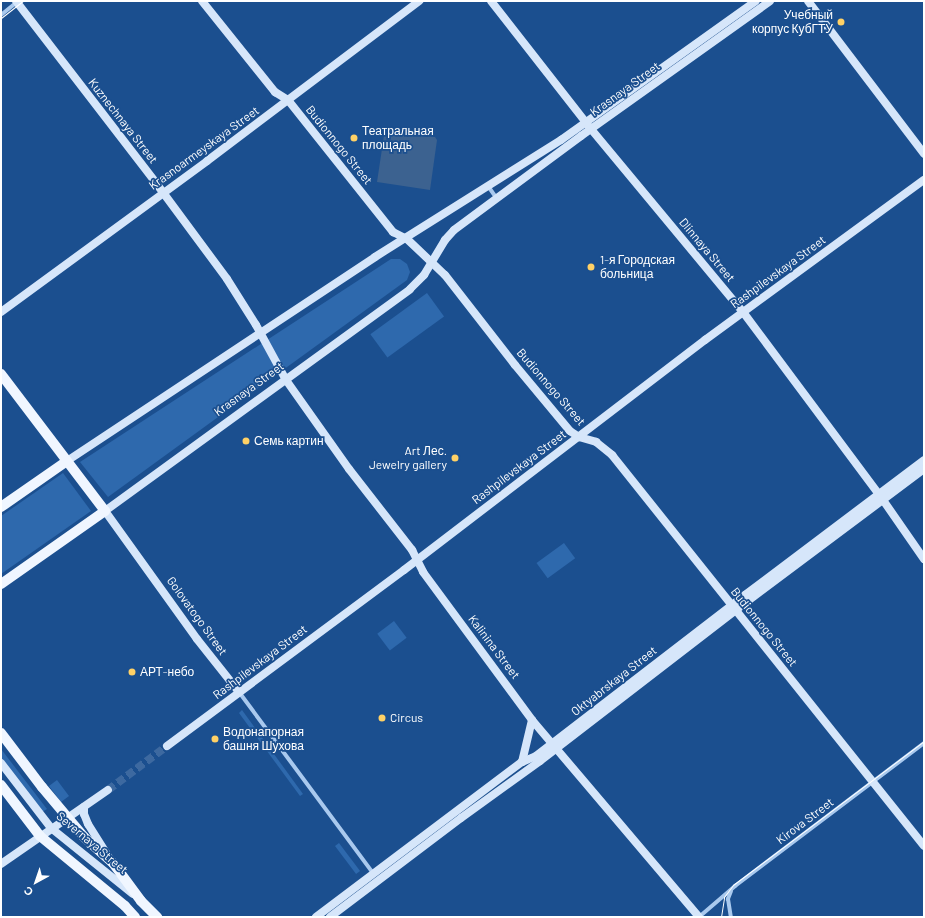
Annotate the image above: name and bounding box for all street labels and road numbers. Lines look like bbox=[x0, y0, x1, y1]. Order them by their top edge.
street label: Krasnaya Street bbox=[587, 59, 663, 119]
street label: Kuznechnaya Street bbox=[85, 76, 161, 166]
street label: Krasnoarmeyskaya Street bbox=[146, 103, 262, 193]
street label: Budionnogo Street bbox=[303, 103, 375, 187]
street label: Dlinnaya Street bbox=[676, 215, 738, 285]
street label: Rashpilevskaya Street bbox=[728, 233, 828, 311]
street label: Budionnogo Street bbox=[514, 346, 588, 428]
street label: Krasnaya Street bbox=[211, 359, 287, 419]
street label: Rashpilevskaya Street bbox=[469, 427, 569, 507]
street label: Golovatogo Street bbox=[164, 574, 230, 658]
street label: Budionnogo Street bbox=[728, 585, 800, 669]
street label: Kalinina Street bbox=[465, 612, 523, 682]
street label: Rashpilevskaya Street bbox=[210, 622, 310, 702]
street label: Oktyabrskaya Street bbox=[568, 643, 660, 719]
street label: Kirova Street bbox=[774, 795, 836, 847]
street label: Severnaya Street bbox=[53, 809, 131, 877]

